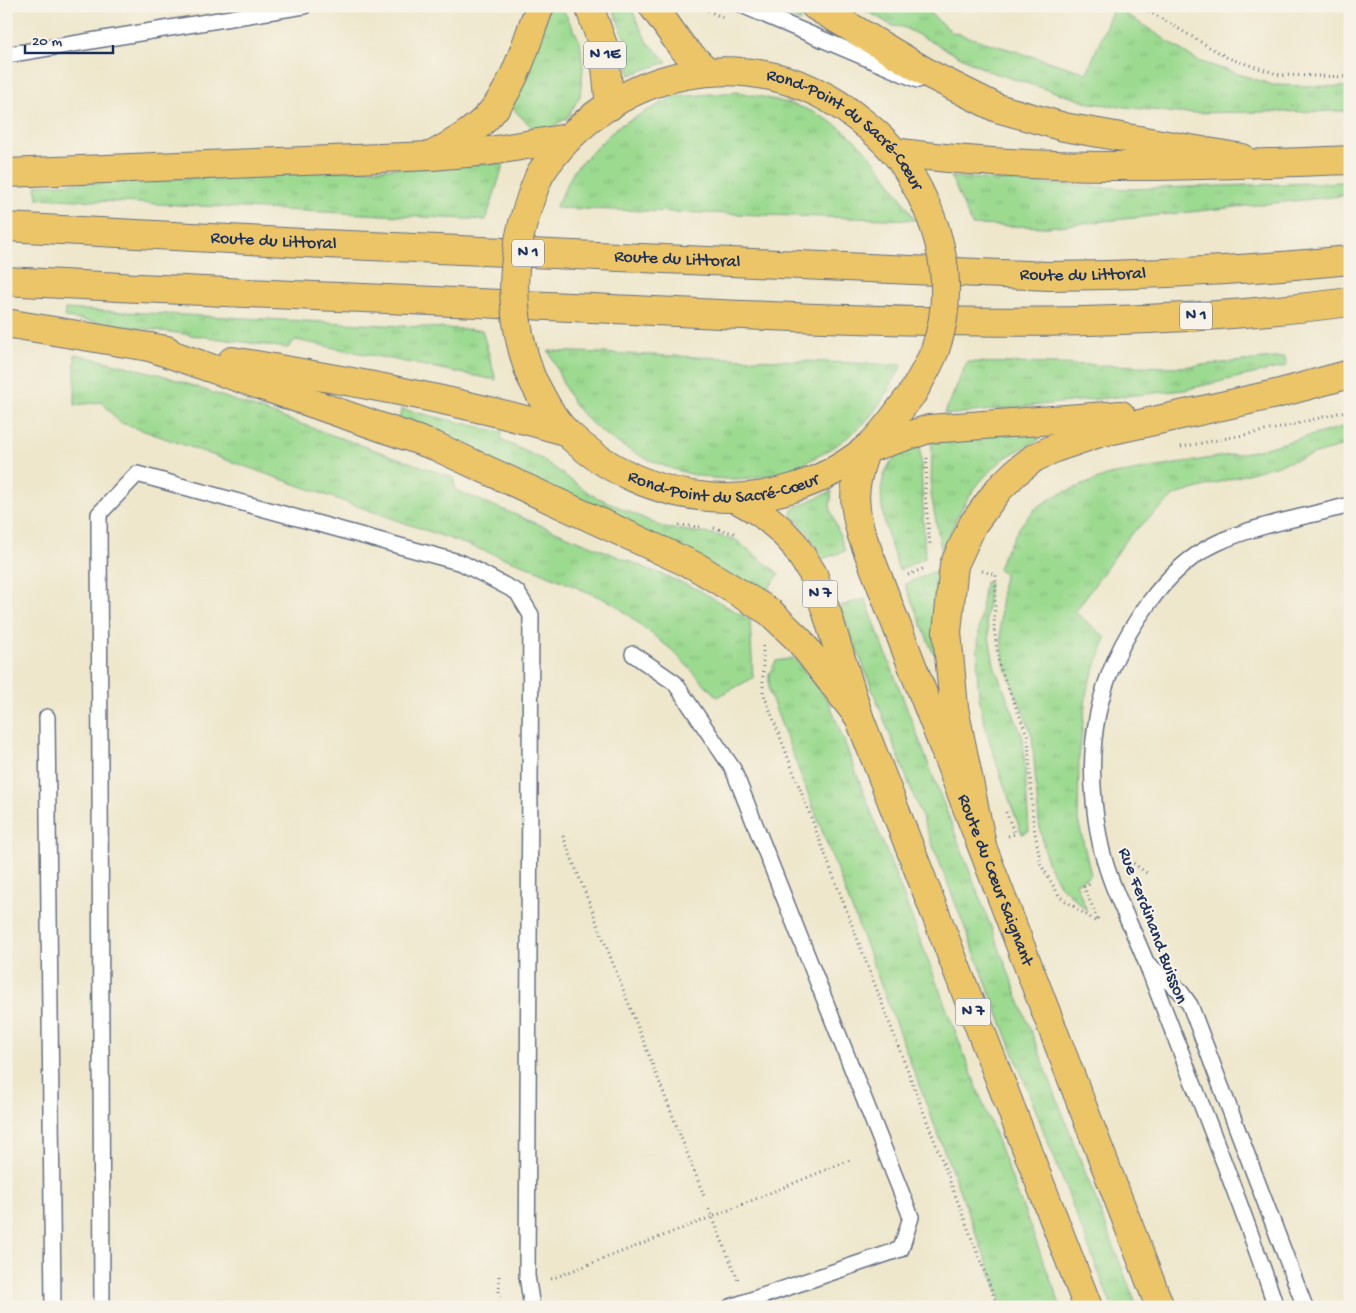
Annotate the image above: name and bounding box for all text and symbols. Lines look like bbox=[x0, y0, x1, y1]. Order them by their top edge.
scale bar bbox=[25, 22, 112, 54]
text: 20 m bbox=[32, 33, 62, 51]
road number: N 1E bbox=[584, 42, 626, 68]
street label: Rond-Point du Sacré-Cœur bbox=[764, 65, 928, 195]
street label: Route du Littoral bbox=[210, 228, 337, 255]
road number: N 1 bbox=[512, 240, 544, 266]
street label: Route du Littoral bbox=[614, 246, 741, 273]
street label: Route du Littoral bbox=[1019, 263, 1146, 287]
road number: N 1 bbox=[1180, 302, 1212, 330]
street label: Rond-Point du Sacré-Cœur bbox=[624, 466, 824, 508]
road number: N 7 bbox=[802, 580, 838, 608]
street label: Route du Cœur Saignant bbox=[952, 791, 1038, 970]
street label: Rue Ferdinand Buisson bbox=[1113, 845, 1192, 1007]
road number: N 7 bbox=[956, 999, 990, 1026]

